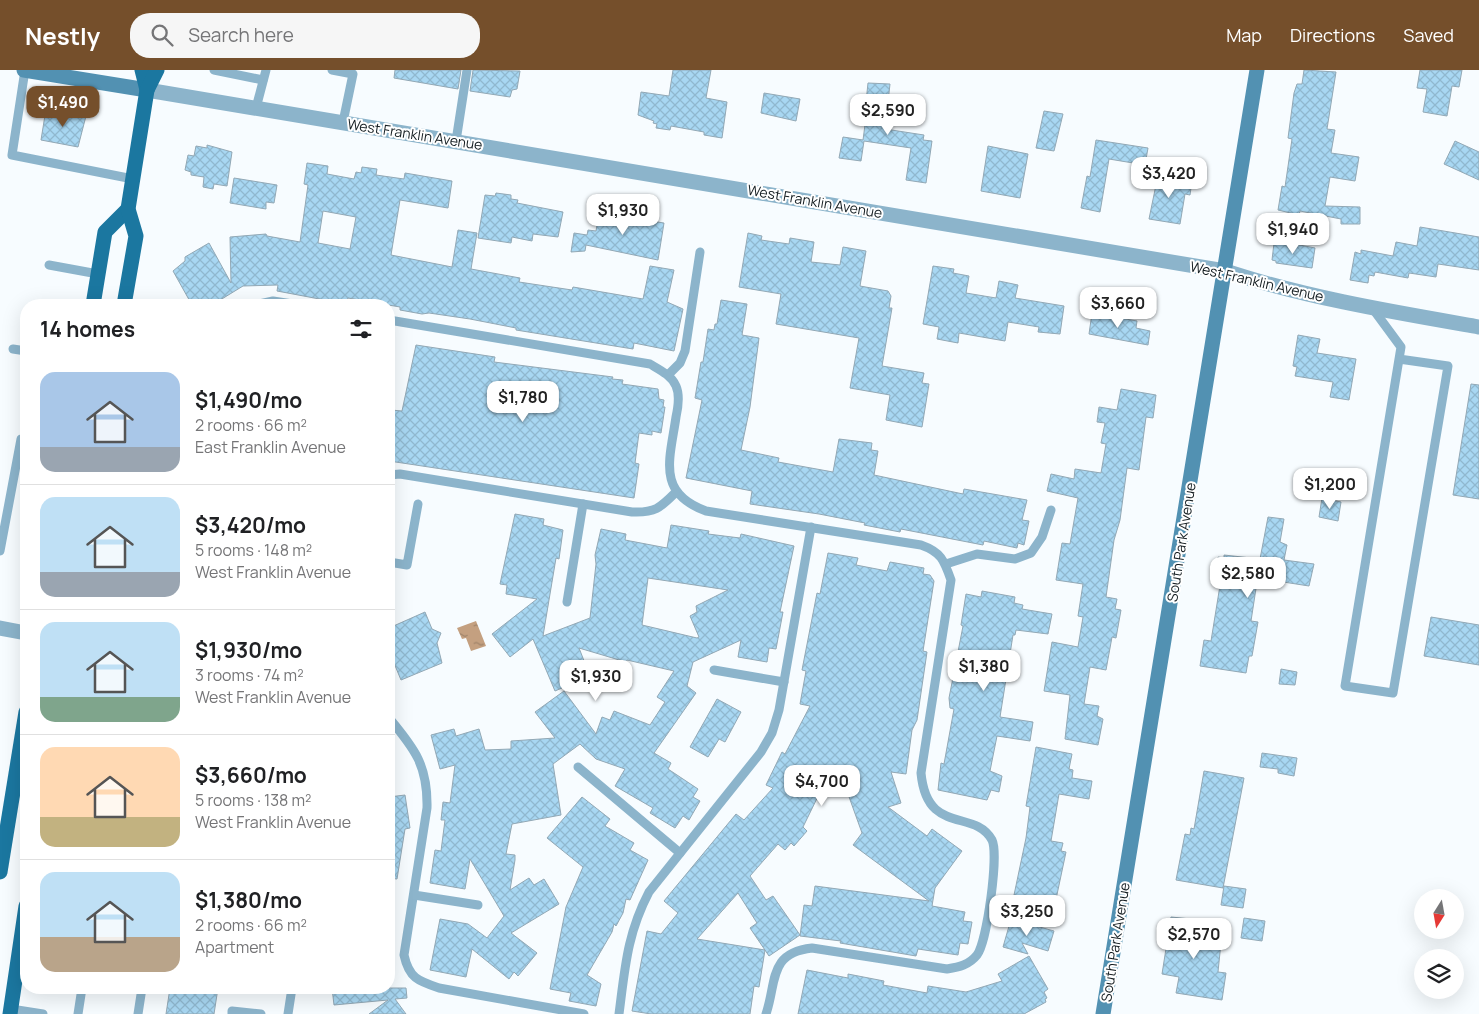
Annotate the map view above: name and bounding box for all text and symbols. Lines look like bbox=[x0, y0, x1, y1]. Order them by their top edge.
search box bbox=[130, 13, 480, 58]
text: Nestly bbox=[25, 19, 100, 52]
icon: search bbox=[148, 21, 176, 49]
text: Search here bbox=[188, 22, 294, 48]
text: Map bbox=[1226, 23, 1262, 47]
text: Directions bbox=[1290, 23, 1375, 47]
text: Saved bbox=[1403, 23, 1454, 47]
pin: $1,490 bbox=[22, 85, 104, 128]
text: $1,490 bbox=[37, 91, 89, 113]
pin: $2,590 bbox=[847, 93, 929, 136]
text: $2,590 bbox=[861, 99, 915, 121]
street label: West Franklin Avenue bbox=[346, 114, 484, 154]
pin: $3,420 bbox=[1128, 156, 1210, 199]
text: $3,420 bbox=[1142, 162, 1196, 184]
street label: West Franklin Avenue bbox=[746, 180, 884, 222]
pin: $1,930 bbox=[582, 194, 664, 236]
text: $1,930 bbox=[597, 199, 649, 221]
pin: $1,940 bbox=[1252, 212, 1334, 255]
text: $1,940 bbox=[1267, 218, 1319, 240]
street label: West Franklin Avenue bbox=[1188, 256, 1326, 306]
pin: $3,660 bbox=[1077, 286, 1159, 329]
text: $3,660 bbox=[1091, 292, 1145, 314]
text: 14 homes bbox=[40, 315, 135, 343]
icon: filters bbox=[347, 315, 375, 343]
pin: $1,780 bbox=[482, 380, 564, 423]
text: $1,490/mo bbox=[195, 386, 302, 414]
text: $1,780 bbox=[498, 386, 548, 408]
icon: home bbox=[80, 392, 140, 452]
text: 2 rooms · 66 m² bbox=[195, 414, 307, 436]
text: East Franklin Avenue bbox=[195, 436, 346, 458]
pin: $1,200 bbox=[1289, 468, 1371, 510]
text: $1,200 bbox=[1304, 473, 1356, 495]
street label: South Park Avenue bbox=[1162, 481, 1200, 603]
text: $3,420/mo bbox=[195, 511, 306, 539]
icon: home bbox=[80, 517, 140, 577]
text: 5 rooms · 148 m² bbox=[195, 539, 312, 561]
pin: $2,580 bbox=[1207, 556, 1289, 599]
text: West Franklin Avenue bbox=[195, 561, 351, 583]
text: $2,580 bbox=[1221, 562, 1275, 584]
text: $1,930/mo bbox=[195, 636, 302, 664]
icon: home bbox=[80, 642, 140, 702]
pin: $1,380 bbox=[943, 650, 1025, 692]
text: $1,380 bbox=[959, 655, 1009, 677]
pin: $1,930 bbox=[555, 660, 637, 702]
text: 3 rooms · 74 m² bbox=[195, 664, 304, 686]
text: $1,930 bbox=[570, 665, 622, 687]
text: West Franklin Avenue bbox=[195, 686, 351, 708]
text: $3,660/mo bbox=[195, 761, 307, 789]
pin: $4,700 bbox=[781, 764, 863, 807]
icon: home bbox=[80, 767, 140, 827]
text: $4,700 bbox=[795, 770, 849, 792]
text: 5 rooms · 138 m² bbox=[195, 789, 312, 811]
text: West Franklin Avenue bbox=[195, 811, 351, 833]
street label: South Park Avenue bbox=[1096, 881, 1134, 1003]
text: $1,380/mo bbox=[195, 886, 302, 914]
north arrow bbox=[1414, 889, 1464, 939]
map controls bbox=[1414, 889, 1464, 999]
icon: home bbox=[80, 892, 140, 952]
pin: $3,250 bbox=[986, 894, 1068, 937]
text: $3,250 bbox=[1000, 900, 1054, 922]
text: 2 rooms · 66 m² bbox=[195, 914, 307, 936]
pin: $2,570 bbox=[1153, 918, 1235, 960]
text: $2,570 bbox=[1168, 923, 1220, 945]
text: Apartment bbox=[195, 936, 274, 958]
button: layers bbox=[1414, 949, 1464, 999]

